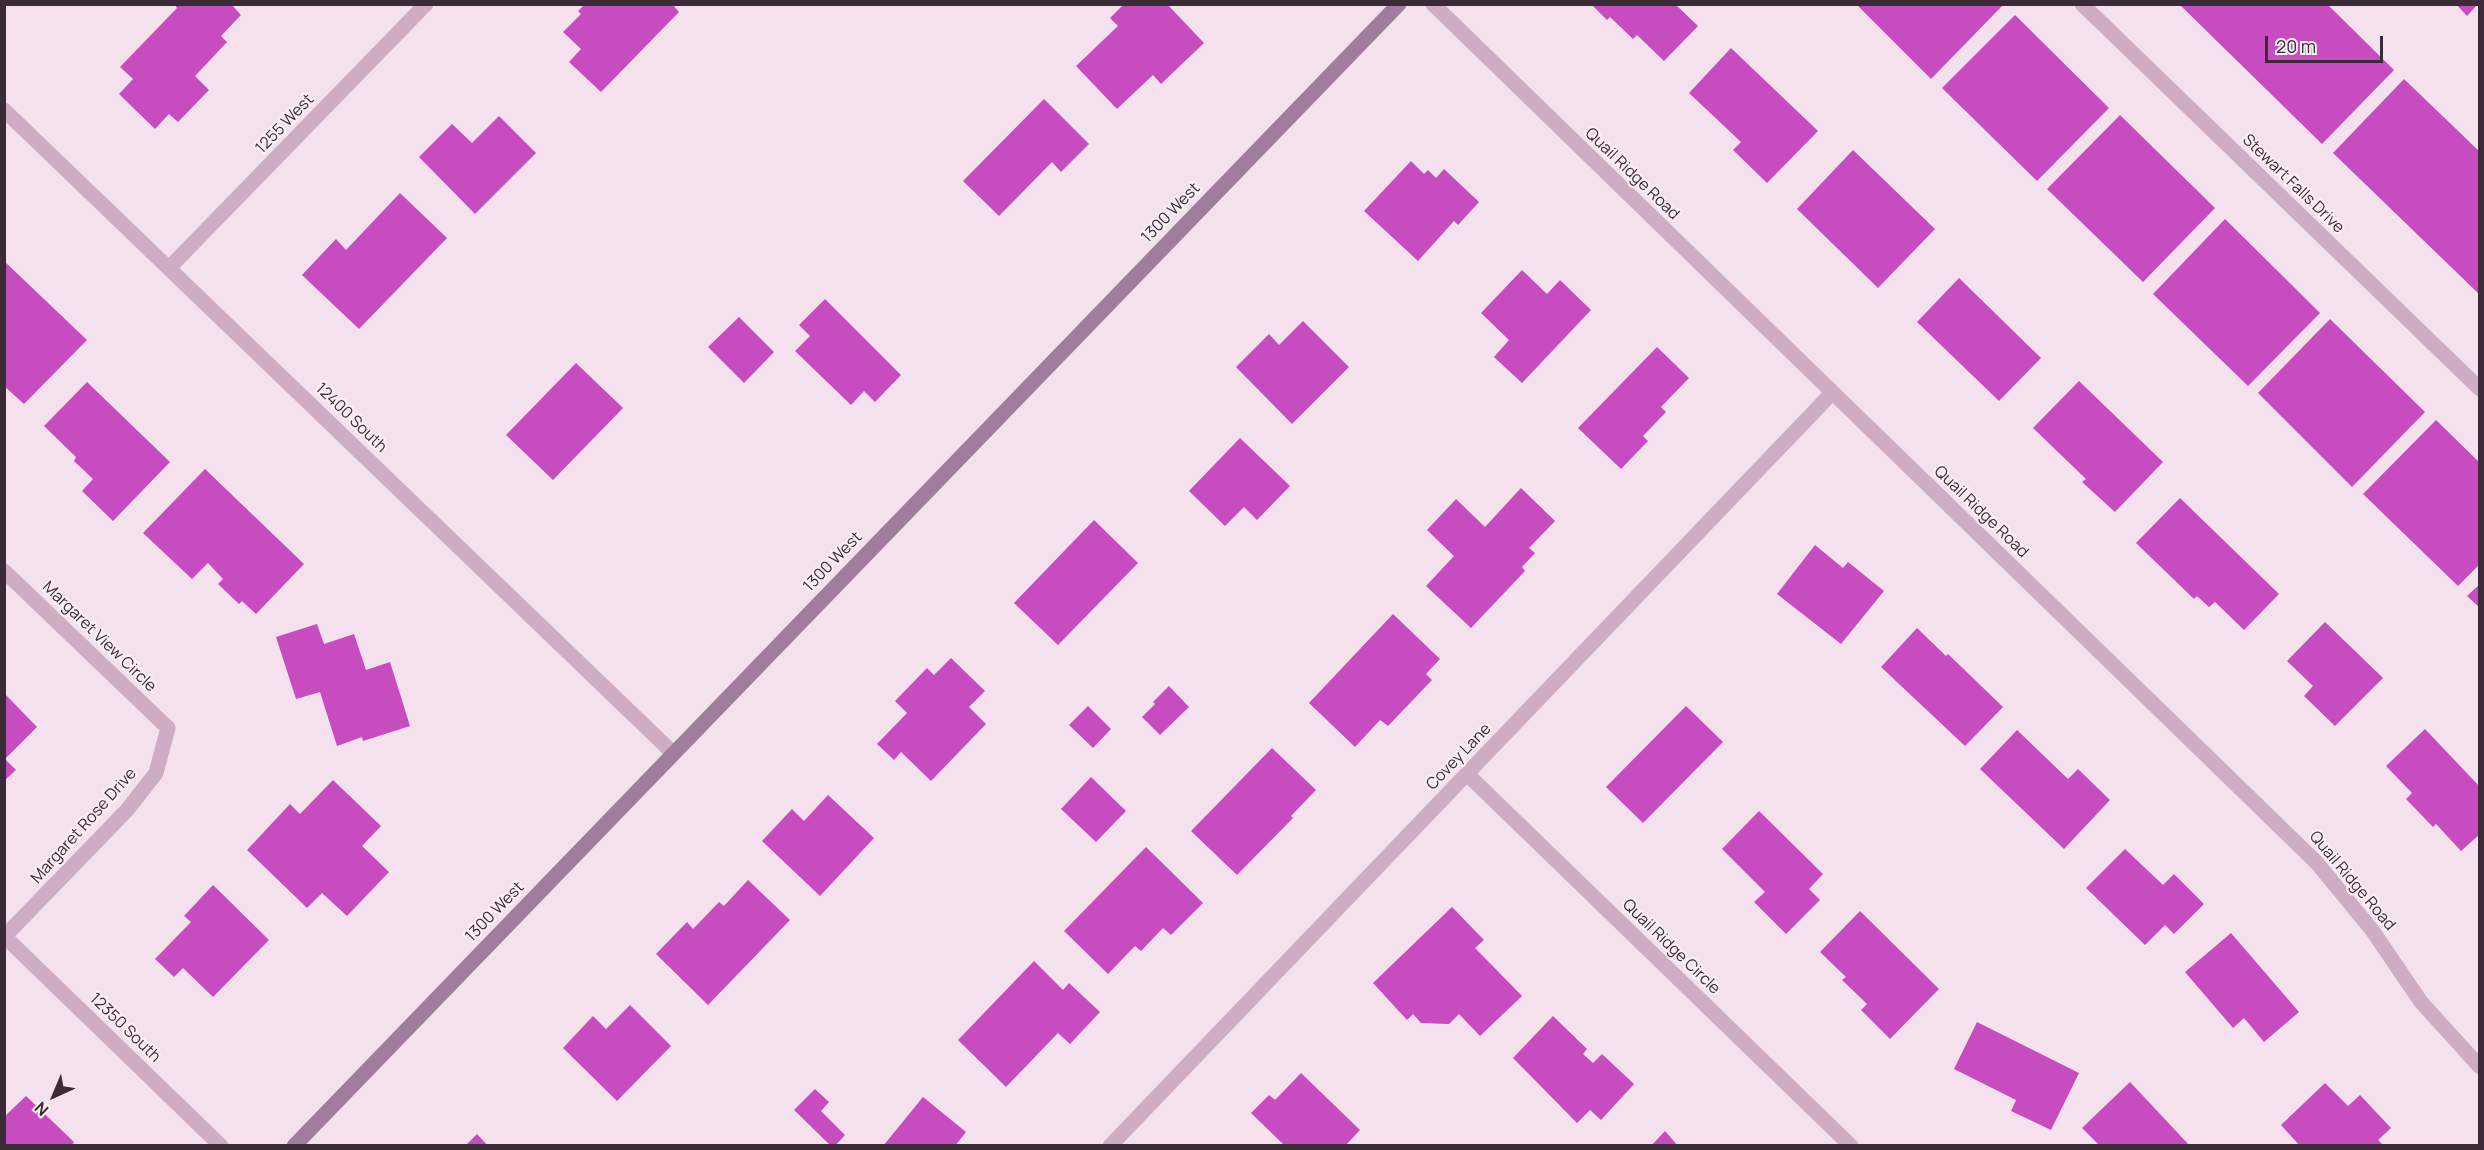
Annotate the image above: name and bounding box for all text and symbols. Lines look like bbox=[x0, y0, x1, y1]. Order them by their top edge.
scale bar bbox=[2268, 24, 2386, 62]
text: 20 m bbox=[2276, 34, 2316, 58]
street label: 1255 West bbox=[252, 90, 318, 158]
street label: Quail Ridge Road bbox=[1581, 124, 1683, 224]
street label: Stewart Falls Drive bbox=[2238, 130, 2348, 238]
street label: 1300 West bbox=[1138, 179, 1204, 247]
street label: 12400 South bbox=[311, 379, 391, 457]
street label: Quail Ridge Road bbox=[1930, 462, 2032, 562]
street label: 1300 West bbox=[800, 528, 866, 596]
street label: Margaret View Circle bbox=[38, 578, 160, 696]
street label: Covey Lane bbox=[1423, 720, 1495, 794]
street label: Margaret Rose Drive bbox=[27, 764, 141, 888]
street label: Quail Ridge Road bbox=[2305, 827, 2399, 935]
street label: 1300 West bbox=[462, 878, 528, 946]
street label: Quail Ridge Circle bbox=[1618, 895, 1724, 999]
street label: 12350 South bbox=[86, 989, 164, 1067]
north arrow bbox=[24, 1066, 84, 1126]
text: N bbox=[30, 1097, 53, 1121]

